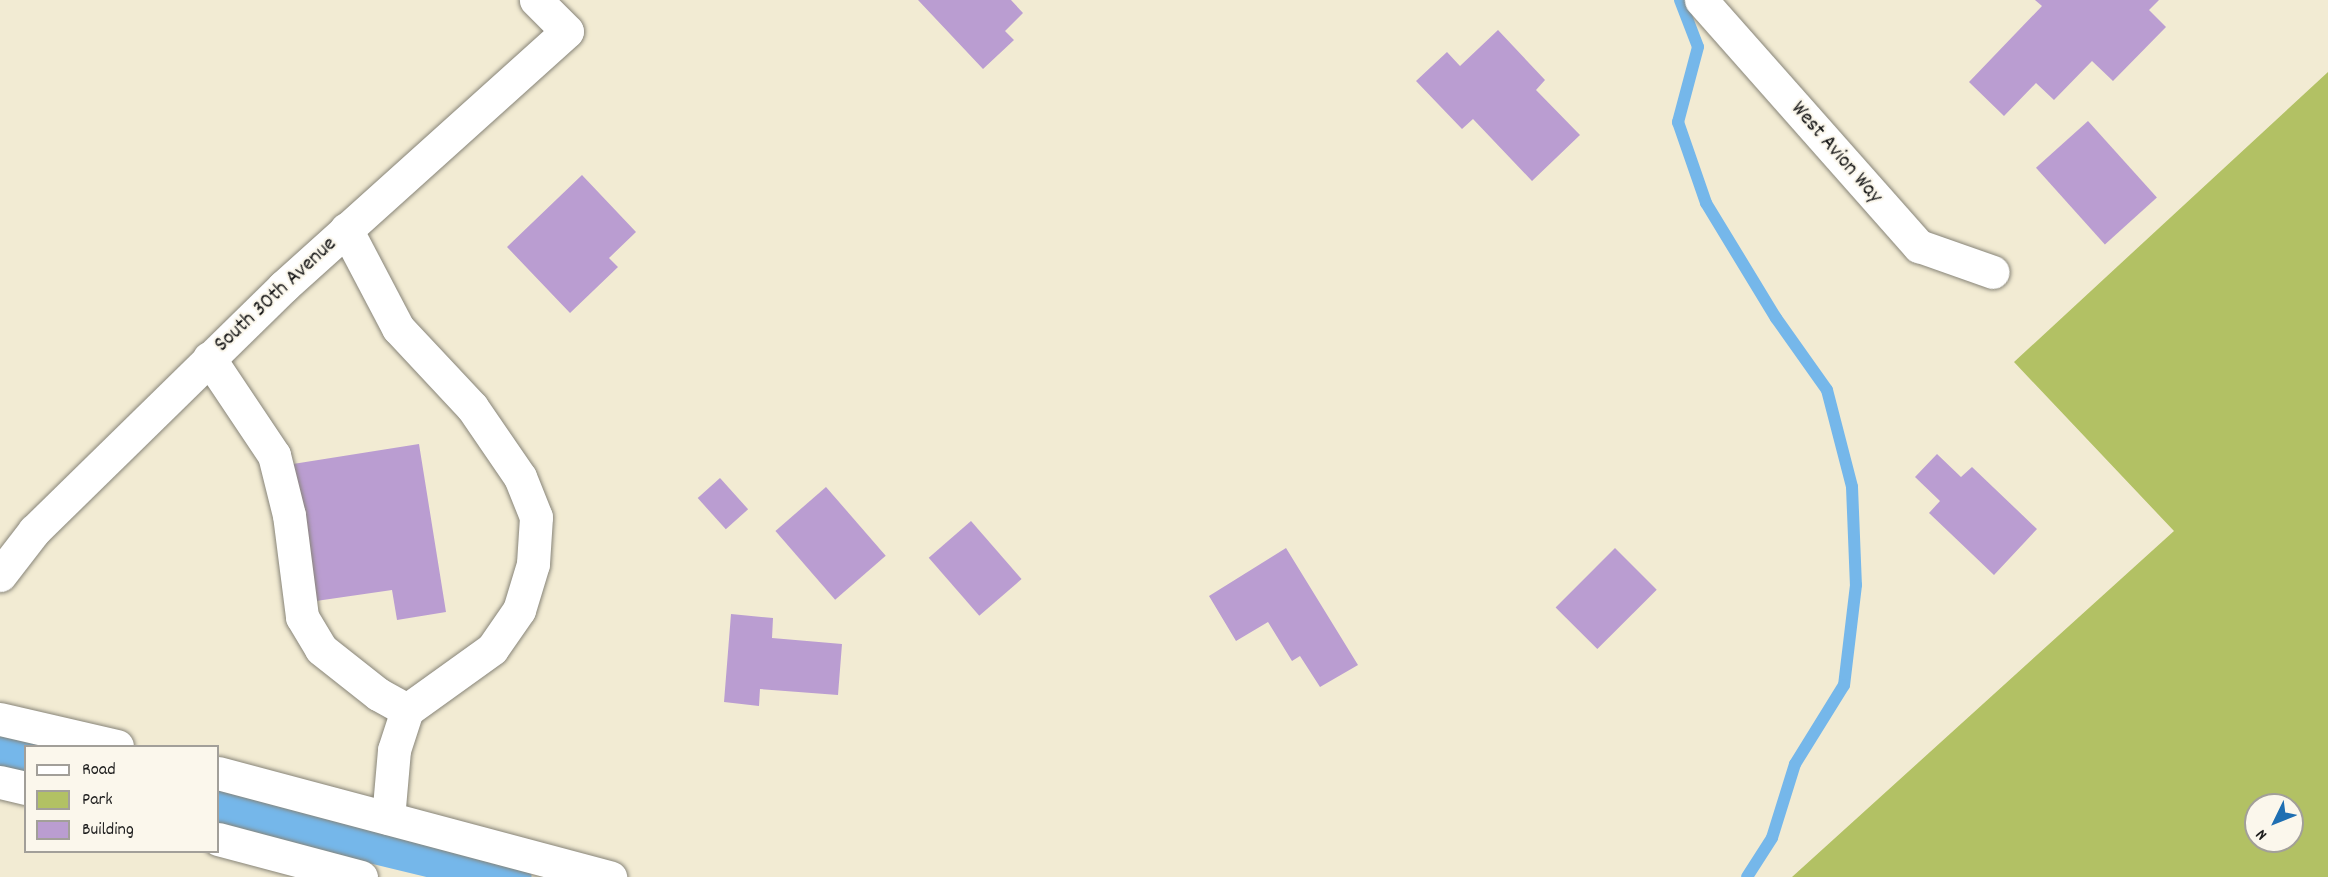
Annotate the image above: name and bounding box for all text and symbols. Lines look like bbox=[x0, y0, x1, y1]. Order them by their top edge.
street label: West Avion Way bbox=[1784, 96, 1888, 210]
street label: South 30th Avenue bbox=[209, 232, 343, 358]
legend bbox=[24, 745, 219, 853]
text: Road bbox=[82, 758, 116, 783]
text: Park bbox=[82, 788, 113, 813]
north arrow bbox=[2244, 793, 2304, 853]
text: Building bbox=[82, 818, 134, 843]
text: N bbox=[2251, 824, 2273, 845]

